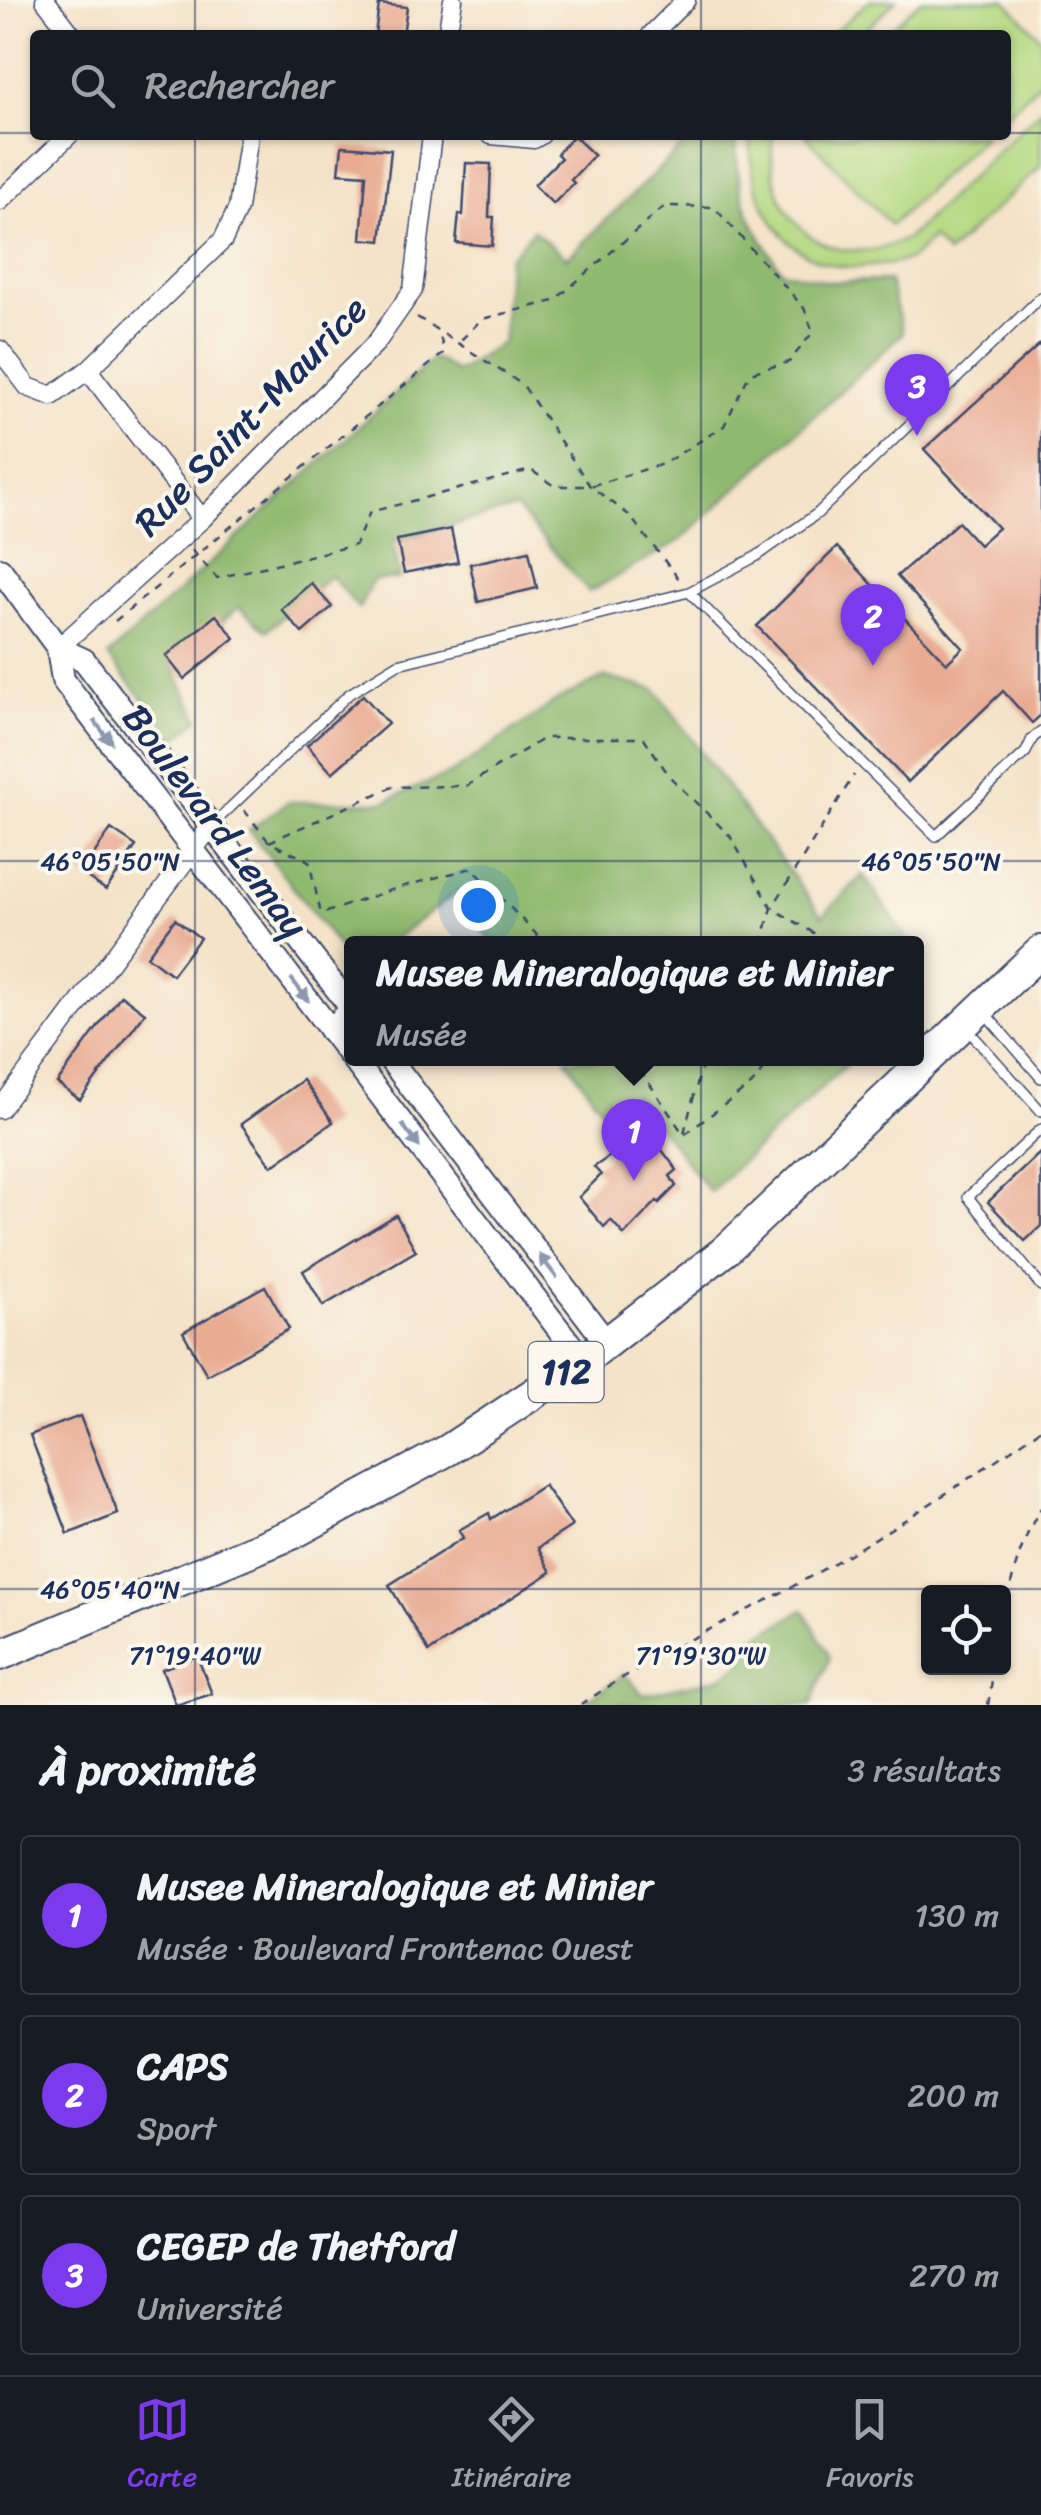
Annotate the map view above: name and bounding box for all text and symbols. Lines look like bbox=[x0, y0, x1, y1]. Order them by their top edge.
search box bbox=[30, 30, 1011, 140]
text: Rechercher bbox=[145, 52, 334, 119]
icon: search bbox=[65, 58, 120, 113]
street label: Rue Saint-Maurice bbox=[117, 279, 385, 553]
pin: 3 bbox=[884, 354, 950, 436]
pin: 2 bbox=[840, 584, 906, 666]
street label: Boulevard Lemay bbox=[104, 689, 326, 953]
one-way arrow bbox=[92, 719, 112, 745]
text: 46°05'50"N bbox=[40, 839, 181, 884]
text: 46°05'50"N bbox=[861, 839, 1002, 884]
your location bbox=[453, 880, 504, 931]
popup bbox=[344, 936, 924, 1066]
text: Musee Mineralogique et Minier bbox=[376, 939, 892, 1006]
one-way arrow bbox=[289, 977, 309, 1003]
text: Musée bbox=[376, 1006, 467, 1063]
pin: 1 bbox=[602, 1098, 666, 1181]
one-way arrow bbox=[400, 1123, 421, 1149]
one-way arrow bbox=[538, 1253, 558, 1279]
road number: 112 bbox=[528, 1342, 604, 1402]
text: 46°05'40"N bbox=[40, 1567, 181, 1612]
map controls bbox=[921, 1585, 1011, 1675]
button: locate bbox=[921, 1585, 1011, 1675]
text: 71°19'40"W bbox=[129, 1633, 262, 1678]
text: 71°19'30"W bbox=[636, 1633, 767, 1678]
text: À proximité bbox=[40, 1733, 256, 1807]
text: 3 résultats bbox=[847, 1742, 1001, 1799]
text: Musee Mineralogique et Minier bbox=[137, 1853, 653, 1920]
text: 1 bbox=[68, 1887, 81, 1944]
text: 130 m bbox=[915, 1887, 999, 1944]
text: Musée · Boulevard Frontenac Ouest bbox=[137, 1920, 634, 1977]
text: CAPS bbox=[137, 2033, 228, 2100]
text: 2 bbox=[65, 2067, 84, 2124]
text: 200 m bbox=[907, 2067, 999, 2124]
text: Sport bbox=[137, 2100, 216, 2157]
text: CEGEP de Thetford bbox=[137, 2213, 455, 2280]
text: 3 bbox=[66, 2247, 83, 2304]
text: 270 m bbox=[909, 2247, 999, 2304]
text: Université bbox=[137, 2280, 283, 2337]
tab: Carte bbox=[127, 2392, 197, 2501]
tab: Itinéraire bbox=[452, 2392, 572, 2501]
tab: Favoris bbox=[826, 2392, 914, 2501]

